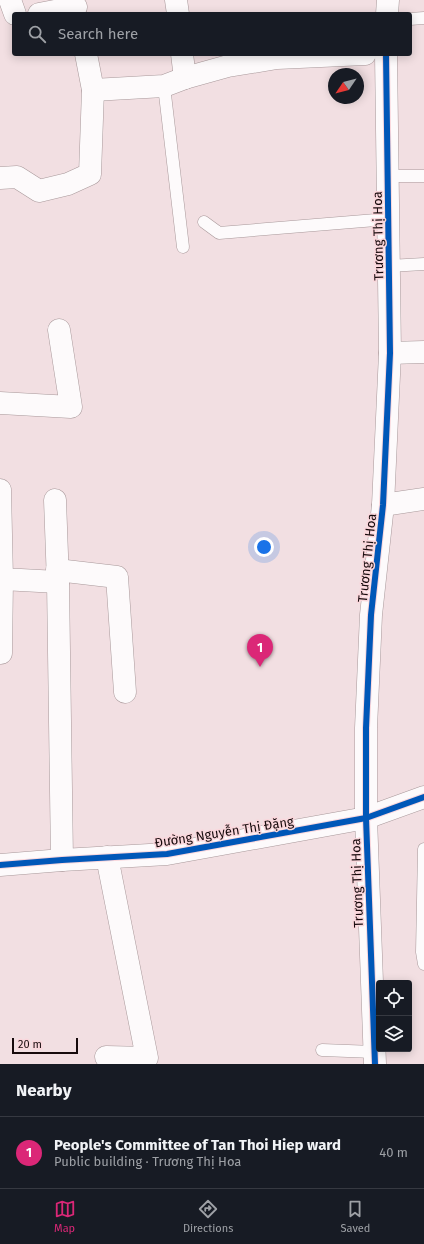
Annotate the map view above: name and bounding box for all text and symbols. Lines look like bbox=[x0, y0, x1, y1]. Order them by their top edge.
search box bbox=[12, 12, 412, 56]
icon: search bbox=[26, 23, 48, 45]
text: Search here bbox=[58, 25, 138, 43]
north arrow bbox=[328, 68, 364, 104]
street label: Trương Thị Hoa bbox=[370, 191, 386, 281]
street label: Trương Thị Hoa bbox=[355, 513, 379, 603]
your location bbox=[254, 537, 274, 557]
pin: 1 bbox=[247, 634, 273, 667]
street label: Đường Nguyễn Thị Đặng bbox=[153, 814, 295, 850]
street label: Trương Thị Hoa bbox=[348, 838, 366, 928]
map controls bbox=[376, 980, 412, 1052]
button: locate bbox=[376, 980, 412, 1016]
button: layers bbox=[376, 1016, 412, 1052]
scale bar bbox=[12, 1036, 78, 1055]
text: 20 m bbox=[18, 1038, 42, 1051]
text: Nearby bbox=[16, 1080, 71, 1101]
text: People's Committee of Tan Thoi Hiep ward bbox=[54, 1136, 341, 1154]
text: 1 bbox=[26, 1145, 32, 1160]
text: 40 m bbox=[379, 1145, 408, 1160]
text: Public building · Trương Thị Hoa bbox=[54, 1154, 241, 1169]
tab: Map bbox=[54, 1198, 76, 1235]
tab: Directions bbox=[183, 1198, 233, 1235]
tab: Saved bbox=[341, 1198, 370, 1235]

